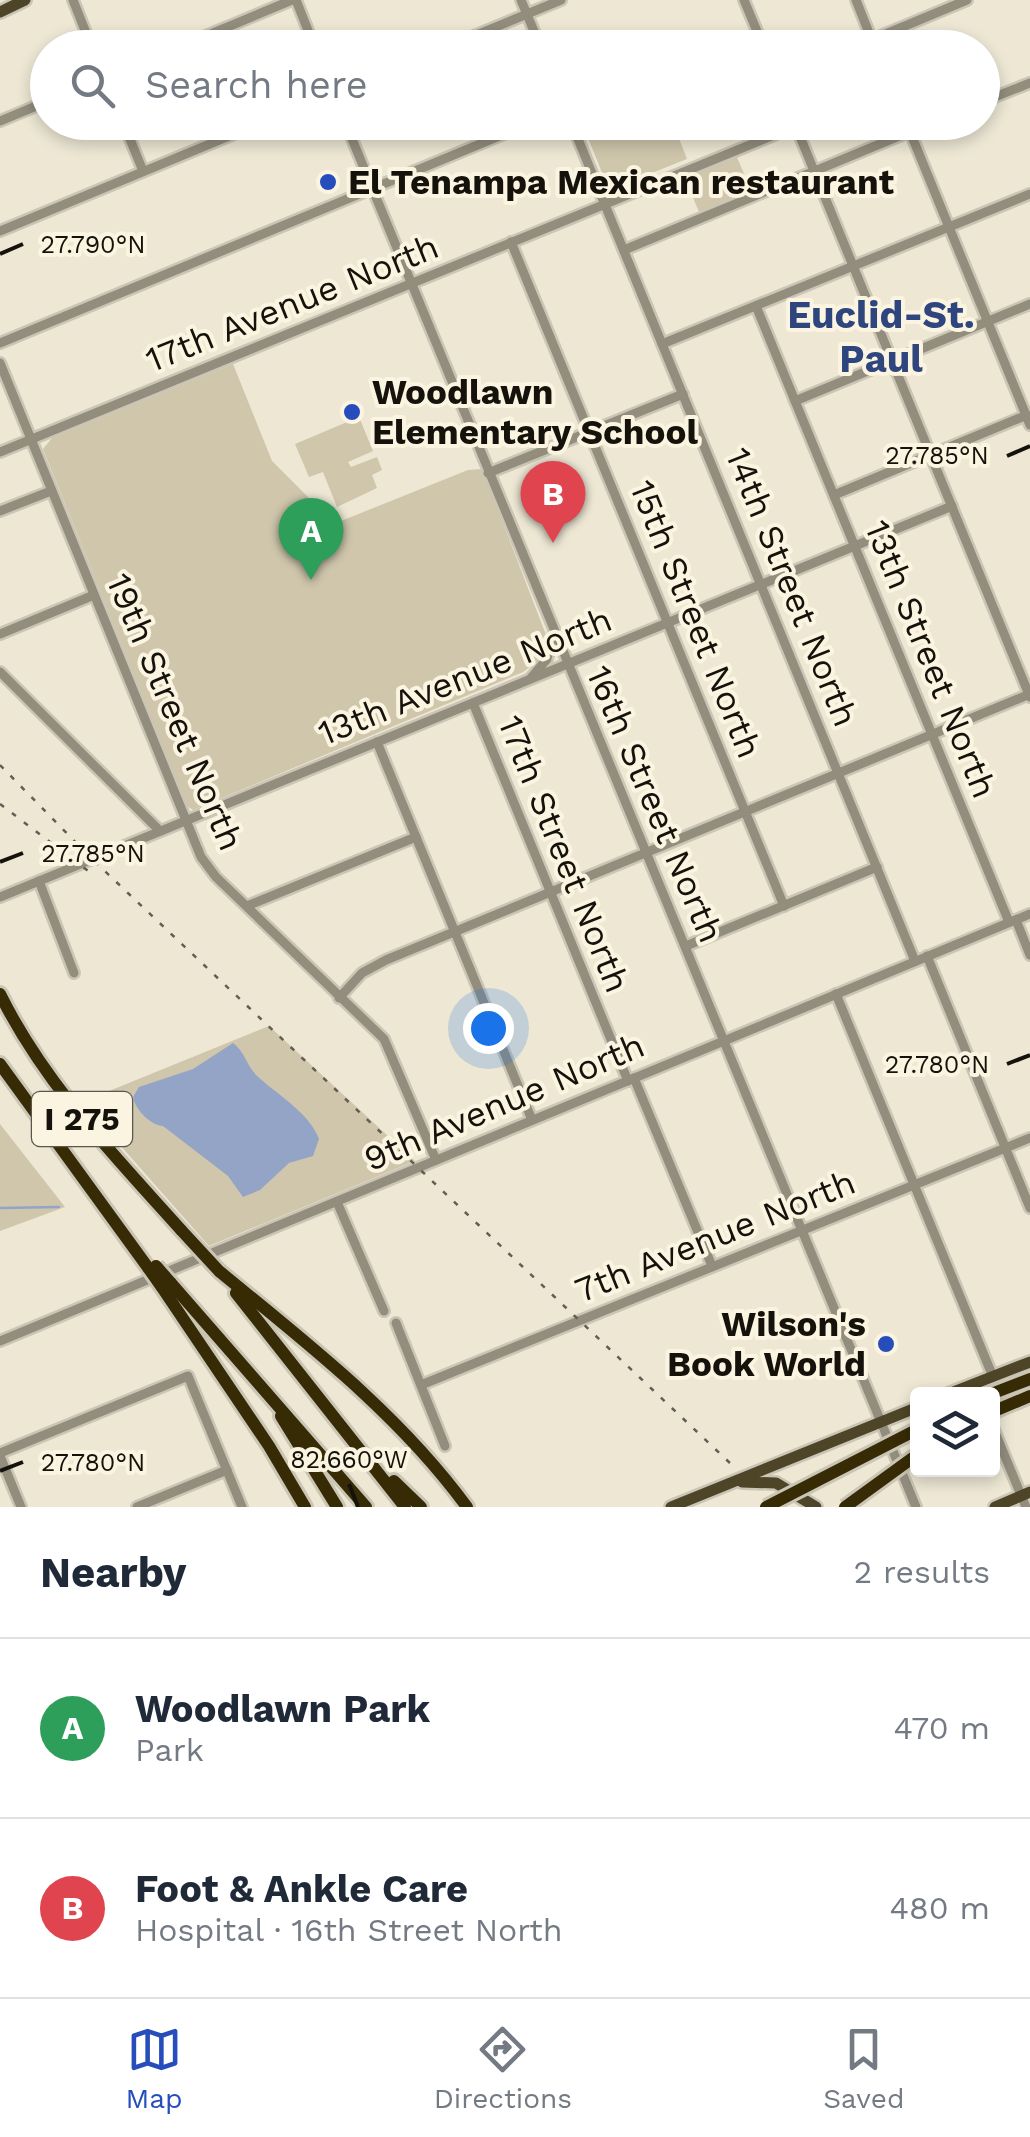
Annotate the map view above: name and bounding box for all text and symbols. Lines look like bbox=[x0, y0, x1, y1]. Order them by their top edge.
search box bbox=[30, 30, 1000, 140]
icon: search bbox=[65, 58, 120, 113]
text: Search here bbox=[145, 63, 368, 107]
place label: El Tenampa Mexican restaurant bbox=[348, 161, 894, 203]
marker: El Tenampa Mexican restaurant bbox=[317, 171, 339, 193]
street label: 17th Avenue North bbox=[140, 225, 444, 381]
text: 27.790°N bbox=[40, 230, 146, 259]
district label: Euclid-St. Paul bbox=[787, 293, 975, 381]
place label: Woodlawn Elementary School bbox=[372, 371, 698, 453]
marker: Woodlawn Elementary School bbox=[341, 401, 363, 423]
text: 27.785°N bbox=[885, 441, 989, 470]
street label: 14th Street North bbox=[717, 442, 867, 732]
pin: B bbox=[520, 460, 586, 543]
street label: 15th Street North bbox=[621, 474, 771, 764]
pin: A bbox=[278, 498, 344, 580]
street label: 13th Street North bbox=[856, 514, 1006, 804]
street label: 19th Street North bbox=[98, 567, 252, 857]
street label: 13th Avenue North bbox=[312, 598, 618, 754]
street label: 16th Street North bbox=[578, 659, 732, 949]
street label: 17th Street North bbox=[489, 709, 639, 999]
text: 27.785°N bbox=[41, 839, 145, 868]
your location bbox=[463, 1003, 514, 1054]
street label: 9th Avenue North bbox=[358, 1024, 650, 1180]
text: 27.780°N bbox=[885, 1050, 989, 1079]
road number: I 275 bbox=[32, 1092, 132, 1146]
street label: 7th Avenue North bbox=[569, 1161, 861, 1311]
place label: Wilson's Book World bbox=[667, 1303, 866, 1385]
marker: Wilson's Book World bbox=[875, 1333, 897, 1355]
map controls bbox=[910, 1387, 1000, 1477]
button: layers bbox=[910, 1387, 1000, 1477]
text: 82.660°W bbox=[290, 1445, 408, 1474]
text: 27.780°N bbox=[41, 1448, 145, 1477]
text: Nearby bbox=[40, 1548, 187, 1597]
text: 2 results bbox=[853, 1553, 990, 1591]
text: Woodlawn Park bbox=[135, 1687, 430, 1731]
text: A bbox=[62, 1709, 83, 1747]
text: 470 m bbox=[893, 1709, 990, 1747]
text: Park bbox=[135, 1731, 204, 1769]
text: Foot & Ankle Care bbox=[135, 1867, 468, 1911]
text: B bbox=[62, 1889, 83, 1927]
text: 480 m bbox=[889, 1889, 990, 1927]
text: Hospital · 16th Street North bbox=[135, 1911, 563, 1949]
tab: Map bbox=[126, 2022, 183, 2115]
tab: Directions bbox=[434, 2022, 572, 2115]
tab: Saved bbox=[823, 2022, 904, 2115]

